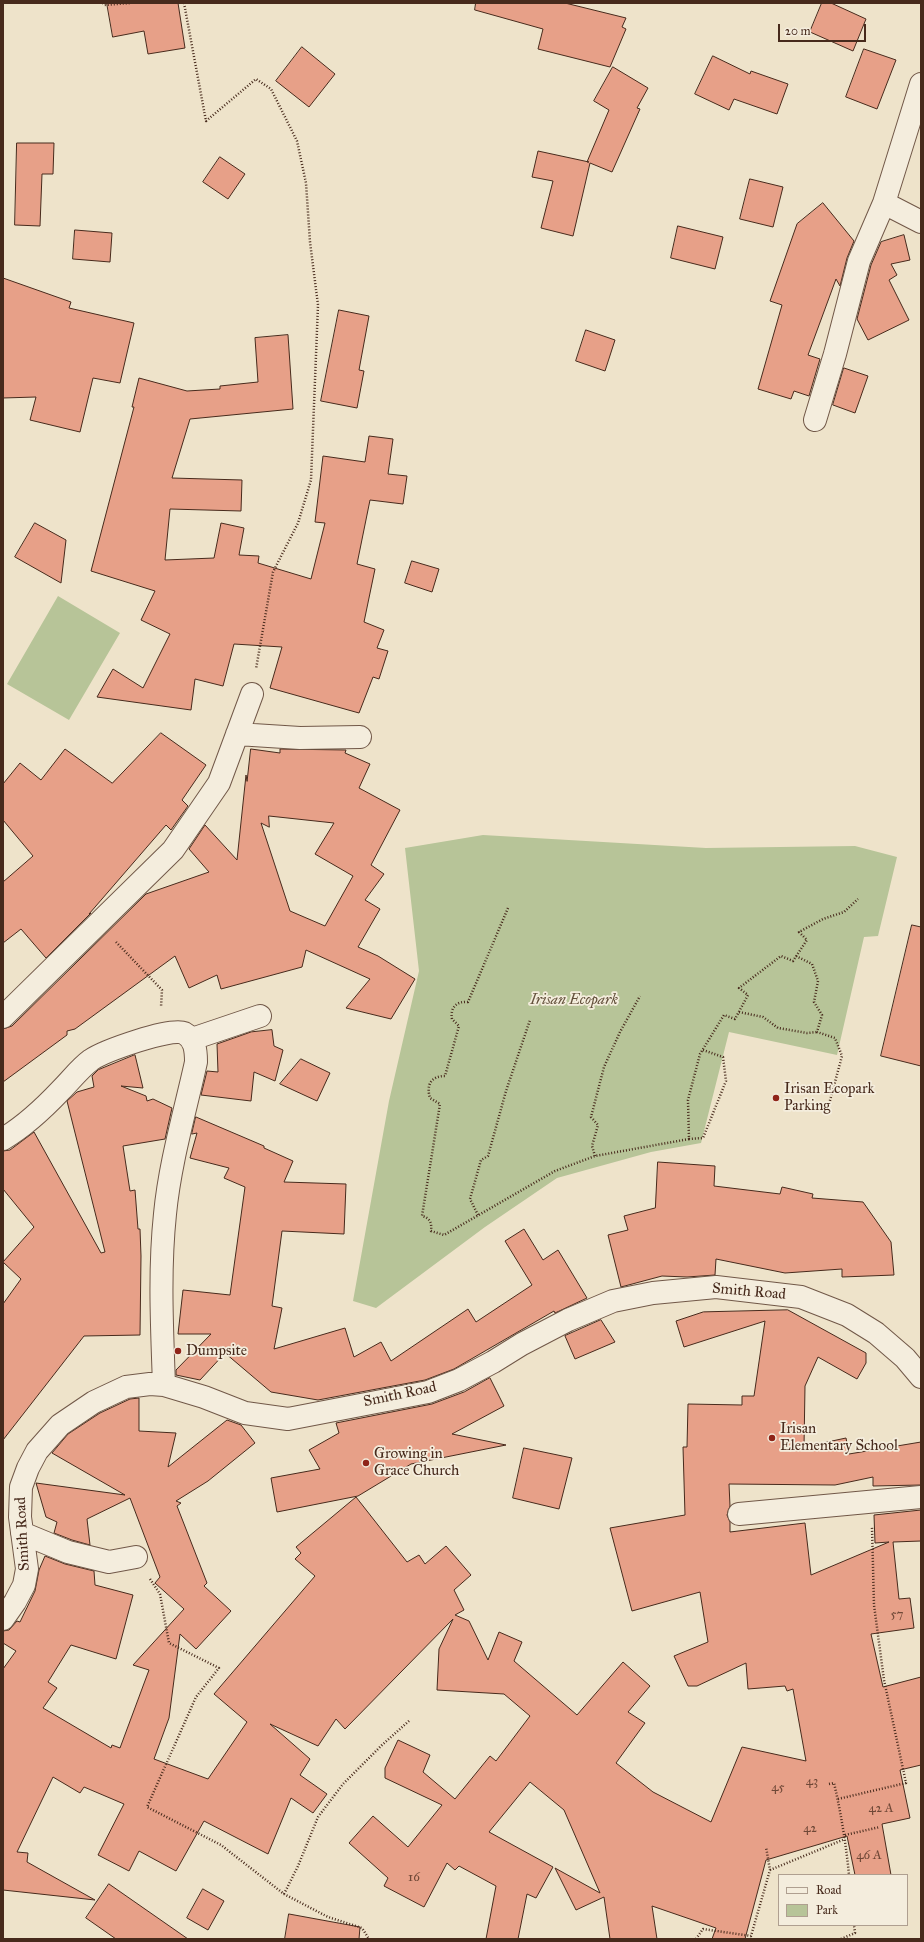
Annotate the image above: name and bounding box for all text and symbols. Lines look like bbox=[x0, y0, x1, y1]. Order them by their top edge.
scale bar bbox=[780, 16, 868, 42]
text: 20 m bbox=[785, 24, 811, 38]
park label: Irisan Ecopark bbox=[530, 991, 618, 1009]
place label: Irisan Ecopark Parking bbox=[784, 1080, 874, 1115]
marker: Irisan Ecopark Parking bbox=[771, 1093, 781, 1103]
street label: Smith Road bbox=[711, 1280, 787, 1304]
place label: Dumpsite bbox=[186, 1342, 247, 1360]
marker: Dumpsite bbox=[173, 1346, 183, 1356]
street label: Smith Road bbox=[362, 1378, 438, 1412]
place label: Irisan Elementary School bbox=[780, 1420, 898, 1455]
marker: Irisan Elementary School bbox=[767, 1433, 777, 1443]
place label: Growing in Grace Church bbox=[374, 1445, 459, 1480]
marker: Growing in Grace Church bbox=[361, 1458, 371, 1468]
street label: Smith Road bbox=[12, 1497, 34, 1571]
house number: 57 bbox=[891, 1607, 903, 1623]
house number: 43 bbox=[806, 1774, 818, 1790]
house number: 45 bbox=[771, 1780, 785, 1796]
house number: 42 A bbox=[868, 1801, 894, 1817]
house number: 42 bbox=[803, 1821, 817, 1837]
house number: 46 A bbox=[856, 1848, 882, 1864]
house number: 16 bbox=[408, 1870, 420, 1886]
legend bbox=[778, 1874, 908, 1926]
text: Road bbox=[816, 1883, 842, 1897]
text: Park bbox=[816, 1903, 838, 1917]

